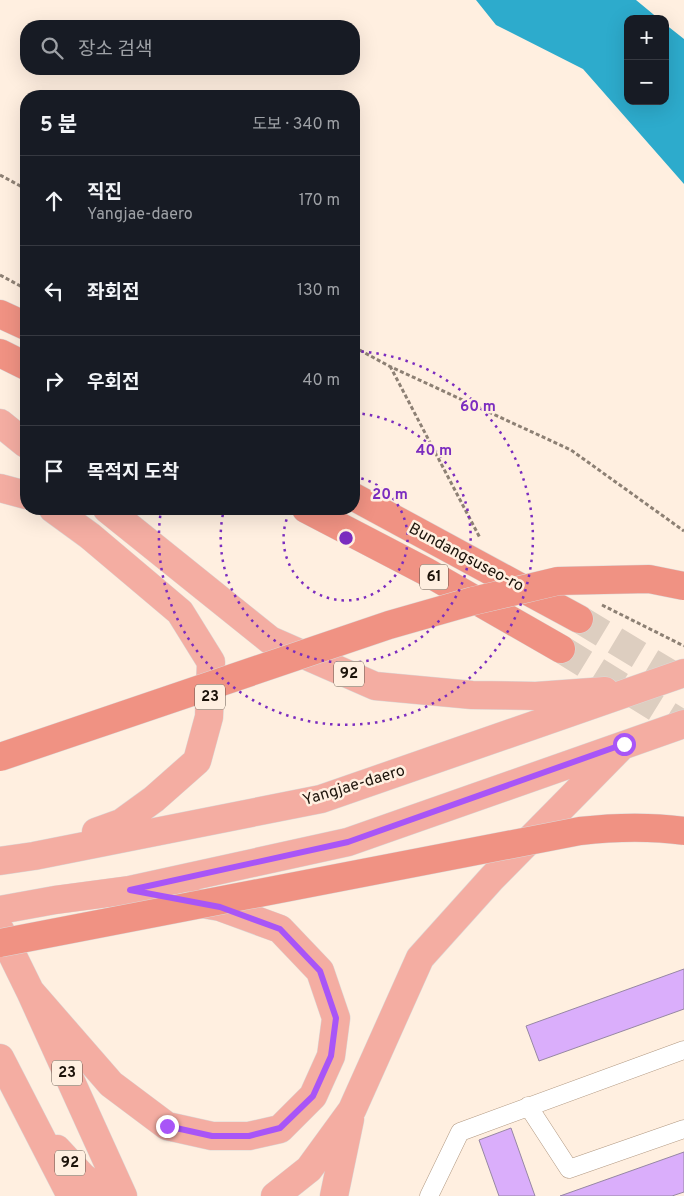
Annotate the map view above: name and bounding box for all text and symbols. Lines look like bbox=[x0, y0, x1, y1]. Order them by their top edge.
map controls bbox=[624, 15, 669, 105]
button: + bbox=[624, 15, 669, 60]
search box bbox=[20, 20, 360, 75]
icon: search bbox=[38, 34, 66, 62]
text: 장소 검색 bbox=[78, 38, 152, 62]
button: − bbox=[624, 60, 669, 105]
text: 5 분 bbox=[40, 112, 77, 139]
text: 도보 · 340 m bbox=[252, 115, 340, 135]
text: 직진 bbox=[87, 181, 122, 205]
icon: ahead bbox=[40, 187, 68, 215]
text: 170 m bbox=[299, 191, 340, 211]
text: Yangjae-daero bbox=[87, 205, 193, 225]
icon: left bbox=[40, 277, 68, 305]
text: 좌회전 bbox=[87, 281, 139, 305]
text: 130 m bbox=[297, 281, 340, 301]
icon: right bbox=[40, 367, 68, 395]
text: 우회전 bbox=[87, 371, 139, 395]
text: 40 m bbox=[302, 371, 340, 391]
text: 60 m bbox=[460, 398, 496, 417]
text: 40 m bbox=[416, 442, 452, 461]
icon: arrive bbox=[40, 457, 68, 485]
text: 목적지 도착 bbox=[87, 461, 179, 485]
text: 20 m bbox=[372, 486, 408, 505]
street label: Bundangsuseo-ro bbox=[405, 519, 527, 597]
centre of rings bbox=[337, 529, 355, 547]
road number: 61 bbox=[420, 564, 448, 590]
road number: 92 bbox=[334, 662, 364, 686]
road number: 23 bbox=[195, 684, 225, 710]
route start bbox=[613, 733, 636, 756]
street label: Yangjae-daero bbox=[301, 761, 408, 811]
road number: 23 bbox=[52, 1060, 82, 1086]
route end bbox=[156, 1115, 179, 1138]
road number: 92 bbox=[55, 1150, 85, 1176]

